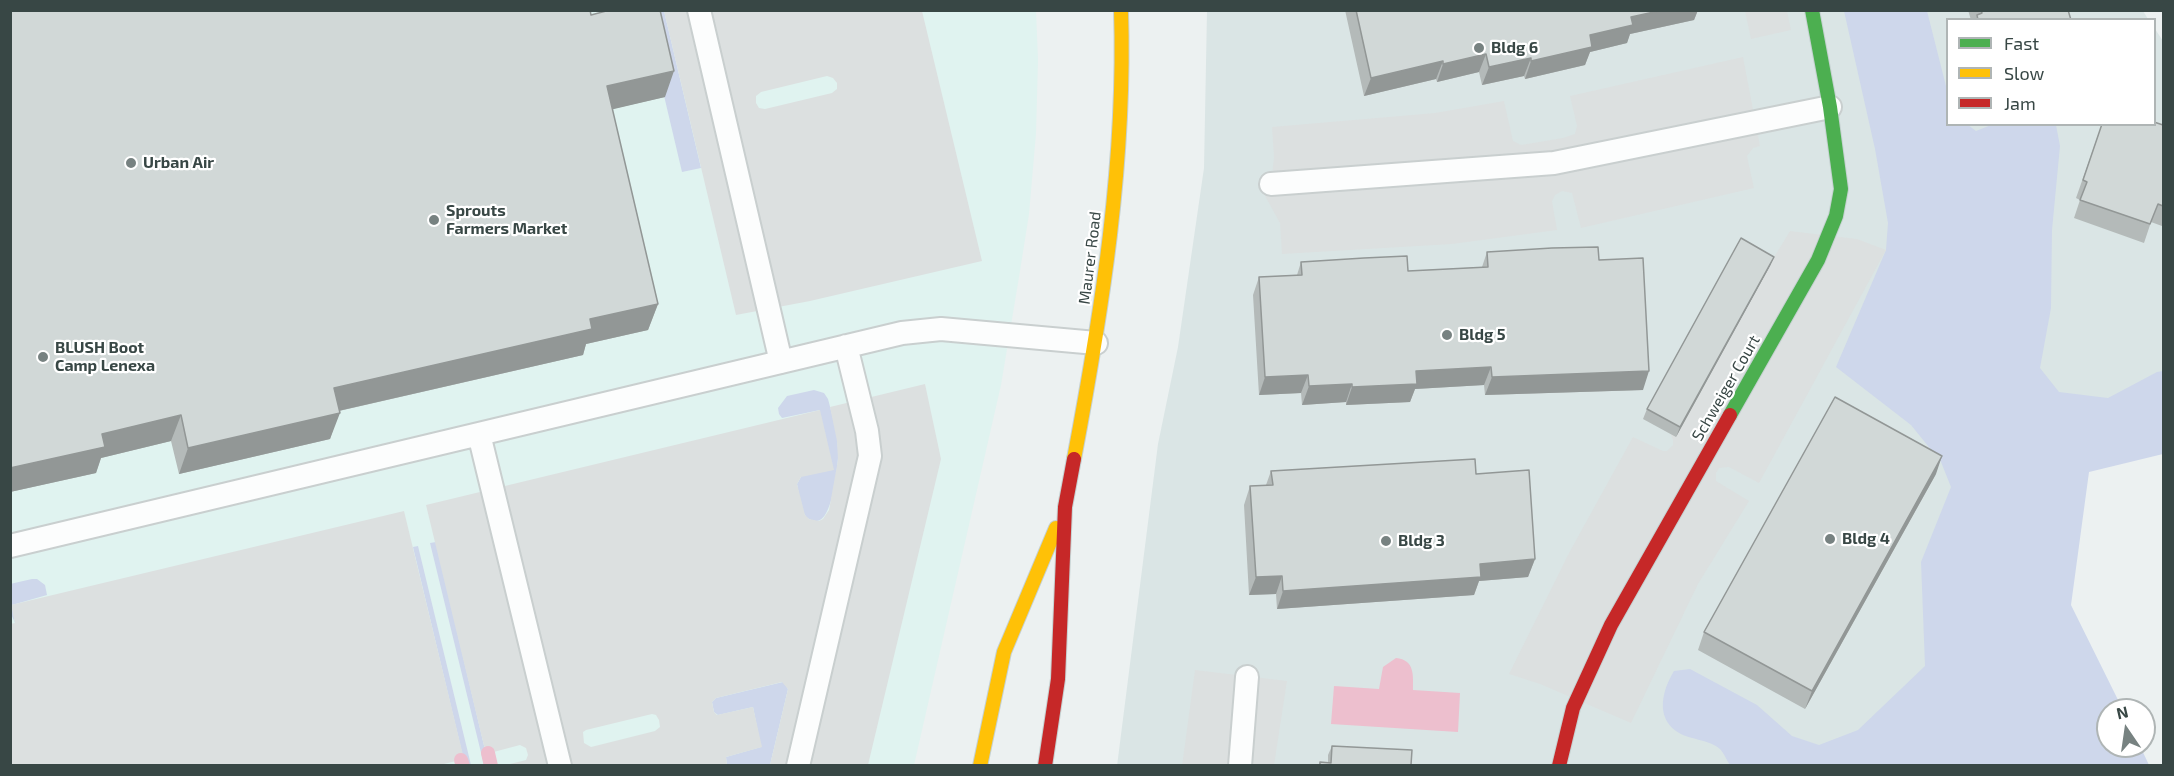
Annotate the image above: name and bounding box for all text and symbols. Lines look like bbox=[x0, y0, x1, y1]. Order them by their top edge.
legend bbox=[1946, 18, 2156, 126]
text: Fast bbox=[2004, 32, 2039, 54]
place label: Bldg 6 bbox=[1491, 38, 1538, 58]
marker: Bldg 6 bbox=[1472, 41, 1486, 55]
text: Slow bbox=[2004, 62, 2044, 84]
text: Jam bbox=[2004, 92, 2036, 114]
place label: Urban Air bbox=[143, 153, 214, 173]
marker: Urban Air bbox=[124, 156, 138, 170]
place label: Sprouts Farmers Market bbox=[446, 201, 567, 239]
street label: Maurer Road bbox=[1075, 210, 1105, 306]
marker: Sprouts Farmers Market bbox=[427, 213, 441, 227]
place label: Bldg 5 bbox=[1459, 325, 1506, 345]
marker: Bldg 5 bbox=[1440, 328, 1454, 342]
street label: Schweiger Court bbox=[1688, 332, 1764, 444]
place label: BLUSH Boot Camp Lenexa bbox=[55, 338, 155, 376]
marker: BLUSH Boot Camp Lenexa bbox=[36, 350, 50, 364]
place label: Bldg 4 bbox=[1842, 529, 1890, 549]
place label: Bldg 3 bbox=[1398, 531, 1445, 551]
marker: Bldg 4 bbox=[1823, 532, 1837, 546]
marker: Bldg 3 bbox=[1379, 534, 1393, 548]
north arrow bbox=[2096, 698, 2156, 758]
text: N bbox=[2115, 701, 2130, 722]

